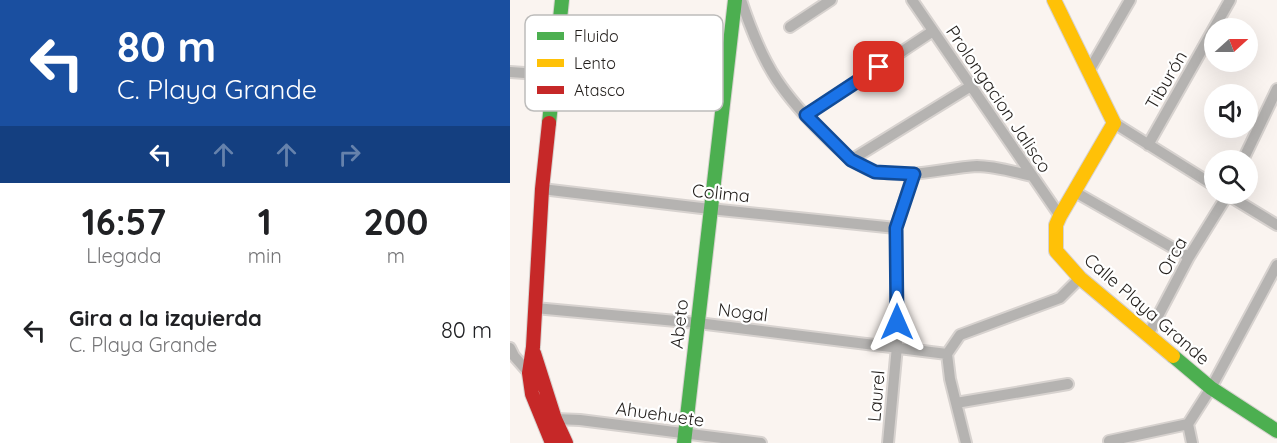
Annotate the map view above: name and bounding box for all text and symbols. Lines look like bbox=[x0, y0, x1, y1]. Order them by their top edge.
legend bbox=[525, 15, 723, 111]
north arrow bbox=[1204, 18, 1258, 72]
map controls bbox=[1204, 18, 1258, 204]
text: 80 m bbox=[117, 20, 216, 73]
street label: Prolongacion Jalisco bbox=[941, 21, 1057, 177]
icon: left bbox=[18, 24, 96, 102]
text: Fluido bbox=[574, 26, 619, 46]
pin bbox=[853, 41, 904, 92]
street label: Tiburón bbox=[1140, 46, 1192, 114]
icon: arrive bbox=[862, 50, 895, 83]
text: Lento bbox=[574, 53, 616, 73]
text: C. Playa Grande bbox=[117, 72, 317, 106]
text: Atasco bbox=[574, 80, 625, 100]
button: sound bbox=[1204, 84, 1258, 138]
icon: left bbox=[144, 138, 177, 171]
icon: ahead bbox=[207, 138, 240, 171]
icon: ahead bbox=[270, 138, 303, 171]
icon: right bbox=[333, 138, 366, 171]
button: search bbox=[1204, 150, 1258, 204]
street label: Colima bbox=[691, 179, 751, 207]
text: 16:57 bbox=[82, 199, 166, 244]
text: 1 bbox=[258, 199, 272, 244]
text: 200 bbox=[364, 199, 428, 244]
street label: Orca bbox=[1152, 233, 1192, 279]
text: Llegada bbox=[86, 243, 161, 268]
text: min bbox=[248, 243, 282, 268]
text: m bbox=[387, 243, 405, 268]
street label: Calle Playa Grande bbox=[1079, 248, 1215, 370]
position arrow bbox=[865, 290, 929, 354]
street label: Abeto bbox=[665, 298, 693, 350]
street label: Nogal bbox=[717, 298, 769, 326]
text: Gira a la izquierda bbox=[69, 304, 262, 332]
icon: left bbox=[18, 314, 51, 347]
text: 80 m bbox=[441, 316, 492, 344]
text: C. Playa Grande bbox=[69, 332, 217, 357]
street label: Laurel bbox=[862, 369, 890, 423]
street label: Ahuehuete bbox=[614, 396, 706, 432]

